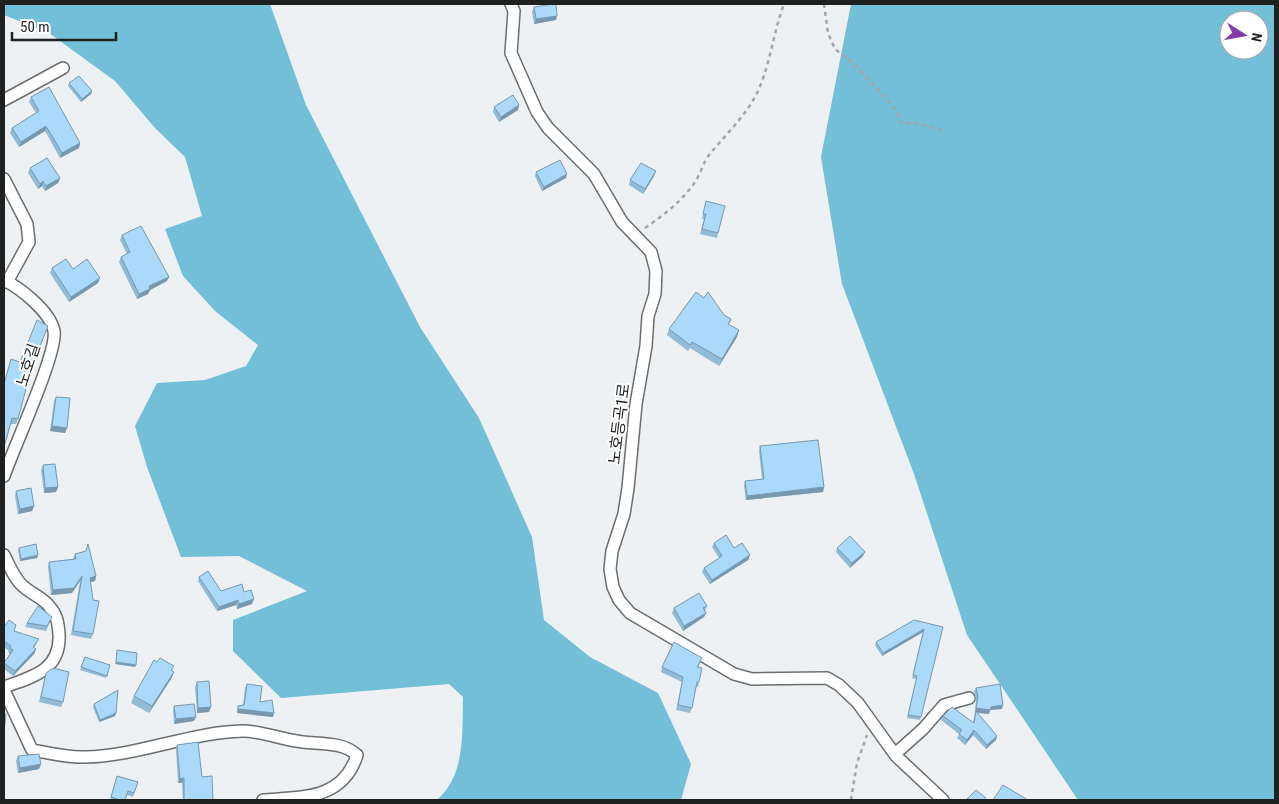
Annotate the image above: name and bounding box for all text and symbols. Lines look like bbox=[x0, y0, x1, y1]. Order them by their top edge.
scale bar bbox=[12, 10, 116, 42]
north arrow bbox=[1219, 10, 1269, 60]
text: 50 m bbox=[20, 18, 50, 36]
text: N bbox=[1248, 32, 1265, 43]
street label: 노호길 bbox=[12, 341, 44, 389]
street label: 노호등곡1로 bbox=[605, 382, 633, 466]

